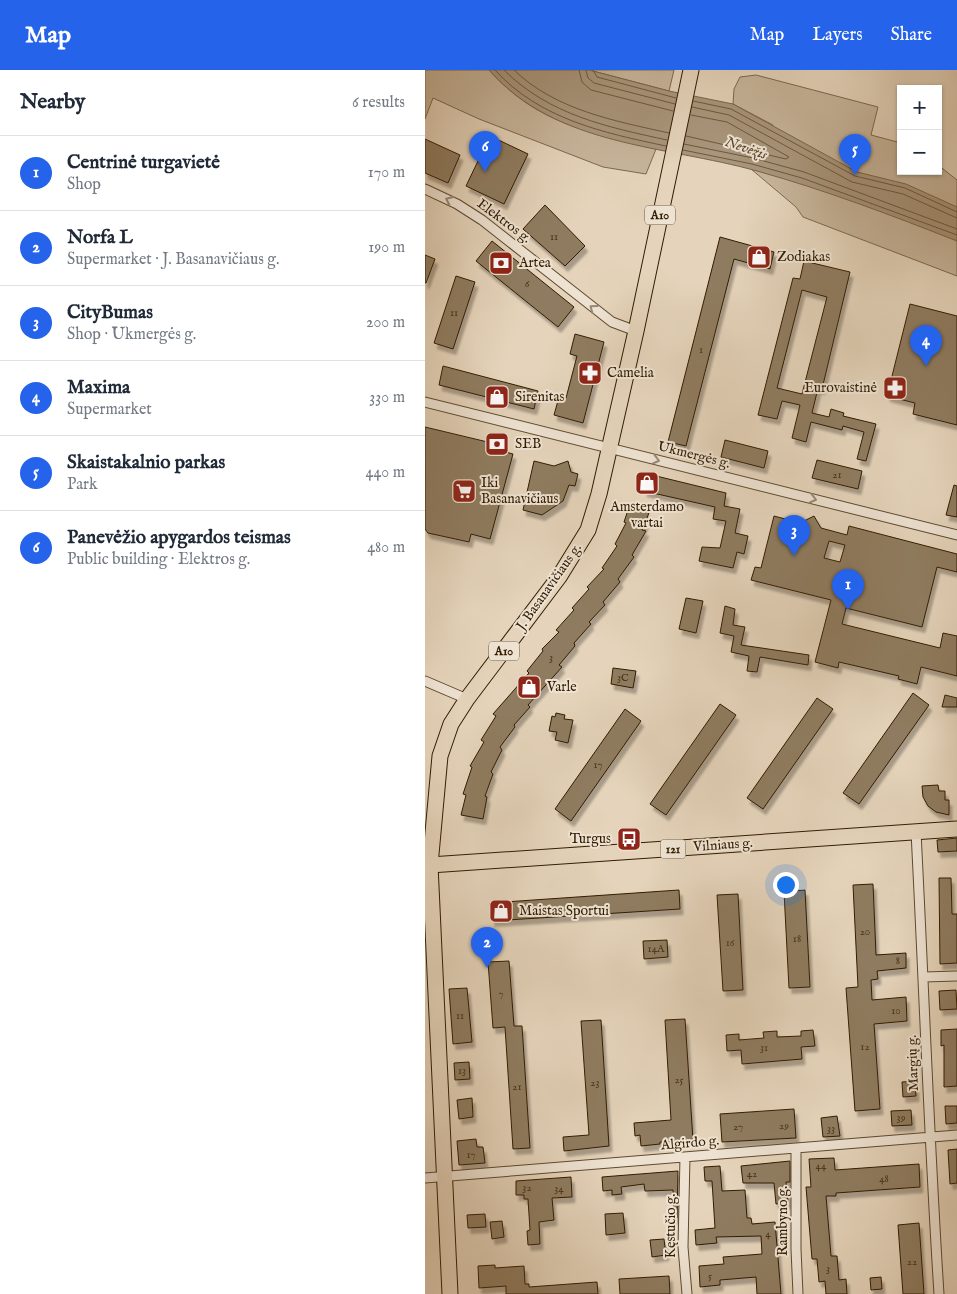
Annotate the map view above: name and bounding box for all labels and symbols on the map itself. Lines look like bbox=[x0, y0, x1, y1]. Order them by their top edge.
pin: 6 bbox=[469, 131, 501, 172]
water label: Nevėžis bbox=[722, 132, 770, 164]
pin: 5 bbox=[839, 134, 871, 175]
street label: Elektros g. bbox=[473, 195, 535, 247]
one-way arrow bbox=[445, 196, 454, 207]
road number: A10 bbox=[645, 206, 675, 224]
house number: 11 bbox=[550, 230, 558, 244]
shop icon: Zodiakas bbox=[746, 244, 772, 270]
place label: Zodiakas bbox=[777, 248, 830, 266]
bank icon: Artea bbox=[488, 250, 514, 276]
place label: Artea bbox=[518, 254, 552, 272]
house number: 6 bbox=[525, 277, 530, 291]
house number: 11 bbox=[450, 306, 458, 320]
one-way arrow bbox=[590, 306, 599, 314]
pin: 4 bbox=[910, 325, 942, 366]
house number: 1 bbox=[699, 343, 703, 357]
pharmacy icon: Camelia bbox=[577, 360, 603, 386]
place label: Camelia bbox=[607, 364, 655, 382]
pharmacy icon: Eurovaistinė bbox=[882, 375, 908, 401]
place label: Eurovaistinė bbox=[804, 379, 878, 397]
shop icon: Sirenitas bbox=[484, 384, 510, 410]
place label: Sirenitas bbox=[515, 388, 565, 406]
bank icon: SEB bbox=[484, 431, 510, 457]
place label: SEB bbox=[515, 435, 541, 453]
street label: Ukmergės g. bbox=[656, 437, 732, 473]
one-way arrow bbox=[651, 454, 660, 465]
house number: 21 bbox=[832, 468, 842, 482]
shop icon: Amsterdamo vartai bbox=[634, 470, 660, 496]
place label: Iki Basanavičiaus bbox=[481, 474, 559, 508]
supermarket icon: Iki Basanavičiaus bbox=[451, 478, 477, 504]
one-way arrow bbox=[809, 493, 818, 504]
place label: Amsterdamo vartai bbox=[609, 498, 684, 532]
pin: 3 bbox=[778, 515, 810, 556]
street label: J. Basanavičiaus g. bbox=[511, 540, 586, 636]
pin: 1 bbox=[832, 569, 864, 610]
road number: A10 bbox=[489, 642, 519, 660]
house number: 3 bbox=[549, 651, 553, 665]
house number: 3C bbox=[617, 671, 629, 685]
shop icon: Varle bbox=[516, 674, 542, 700]
place label: Varle bbox=[546, 678, 577, 696]
house number: 17 bbox=[593, 758, 603, 772]
bus stop icon: Turgus bbox=[616, 826, 642, 852]
place label: Turgus bbox=[570, 830, 611, 848]
street label: Vilniaus g. bbox=[692, 834, 753, 856]
road number: 121 bbox=[661, 840, 685, 859]
your location bbox=[773, 872, 799, 898]
shop icon: Maistas Sportui bbox=[488, 898, 514, 924]
place label: Maistas Sportui bbox=[519, 902, 609, 920]
house number: 20 bbox=[860, 925, 870, 939]
pin: 2 bbox=[471, 927, 503, 968]
house number: 18 bbox=[793, 932, 801, 946]
house number: 16 bbox=[726, 936, 735, 950]
house number: 14A bbox=[648, 942, 665, 956]
house number: 8 bbox=[896, 954, 900, 968]
house number: 7 bbox=[498, 987, 504, 1001]
house number: 10 bbox=[891, 1004, 901, 1018]
house number: 11 bbox=[456, 1009, 464, 1023]
street label: Margių g. bbox=[903, 1034, 923, 1092]
house number: 12 bbox=[860, 1040, 870, 1054]
house number: 31 bbox=[760, 1041, 768, 1055]
house number: 13 bbox=[458, 1064, 466, 1078]
house number: 25 bbox=[674, 1073, 684, 1087]
house number: 23 bbox=[590, 1076, 600, 1090]
house number: 21 bbox=[512, 1080, 522, 1094]
house number: 39 bbox=[897, 1111, 906, 1125]
house number: 29 bbox=[779, 1119, 789, 1133]
house number: 27 bbox=[733, 1120, 743, 1134]
house number: 33 bbox=[827, 1122, 835, 1136]
street label: Algirdo g. bbox=[659, 1131, 720, 1155]
house number: 17 bbox=[466, 1148, 476, 1162]
house number: 44 bbox=[816, 1159, 827, 1173]
house number: 42 bbox=[747, 1167, 757, 1181]
house number: 48 bbox=[879, 1172, 889, 1186]
house number: 32 bbox=[522, 1181, 532, 1195]
house number: 34 bbox=[554, 1182, 564, 1196]
street label: Rambyno g. bbox=[774, 1186, 792, 1256]
street label: Kęstučio g. bbox=[662, 1194, 680, 1258]
house number: 4 bbox=[765, 1227, 771, 1241]
house number: 22 bbox=[907, 1255, 917, 1269]
house number: 3 bbox=[826, 1262, 830, 1276]
house number: 5 bbox=[708, 1269, 712, 1283]

